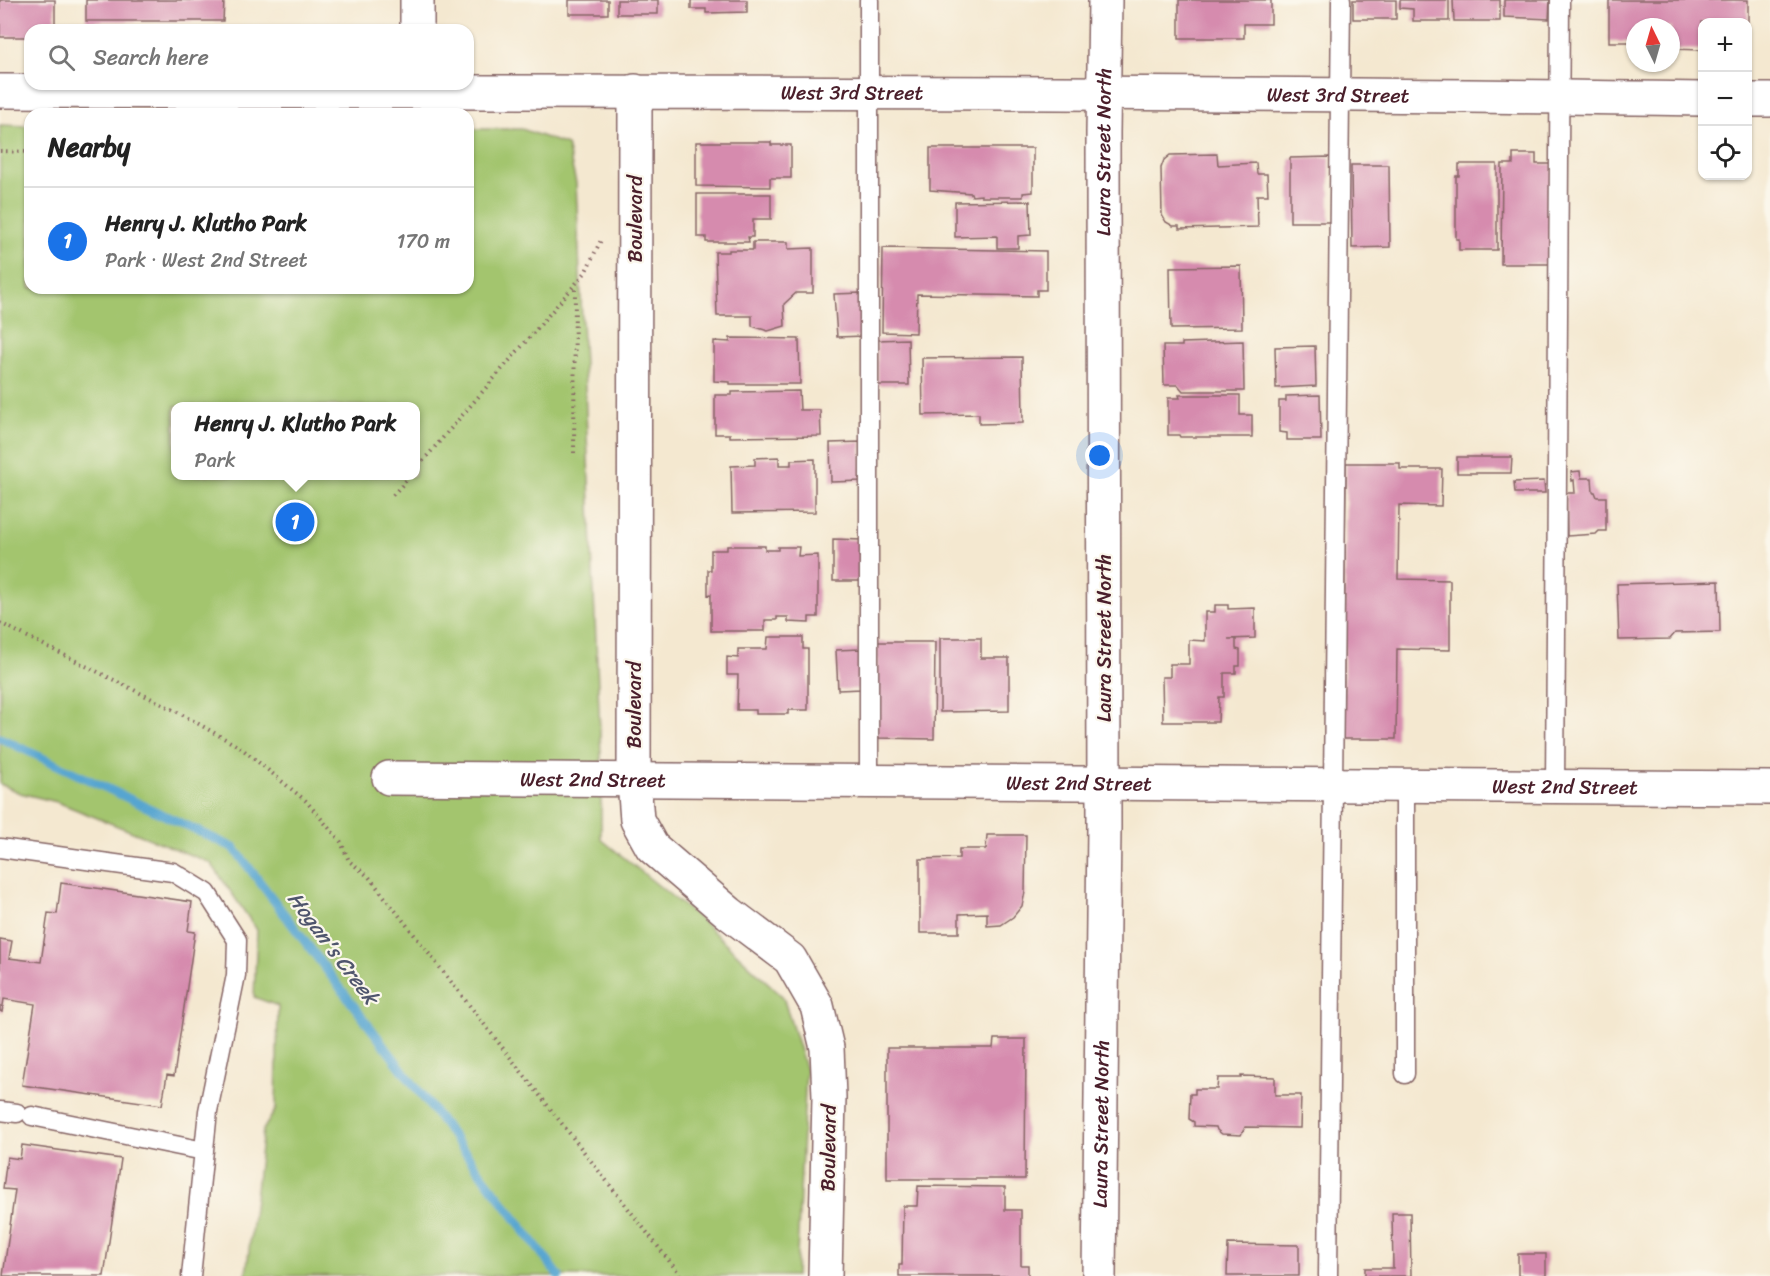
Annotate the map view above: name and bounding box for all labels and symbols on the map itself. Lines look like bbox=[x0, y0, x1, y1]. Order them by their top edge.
north arrow bbox=[1626, 18, 1680, 72]
street label: Laura Street North bbox=[1086, 68, 1122, 236]
street label: West 3rd Street bbox=[781, 75, 924, 111]
street label: West 3rd Street bbox=[1267, 77, 1410, 113]
street label: Boulevard bbox=[618, 174, 653, 262]
your location bbox=[1085, 441, 1114, 470]
pin: 1 bbox=[276, 500, 314, 544]
street label: Laura Street North bbox=[1087, 554, 1122, 722]
street label: Boulevard bbox=[617, 660, 652, 748]
street label: West 2nd Street bbox=[520, 762, 666, 798]
street label: West 2nd Street bbox=[1006, 765, 1152, 802]
street label: West 2nd Street bbox=[1492, 769, 1638, 805]
water label: Hogan's Creek bbox=[277, 883, 390, 1015]
street label: Laura Street North bbox=[1083, 1040, 1120, 1208]
street label: Boulevard bbox=[810, 1103, 847, 1192]

